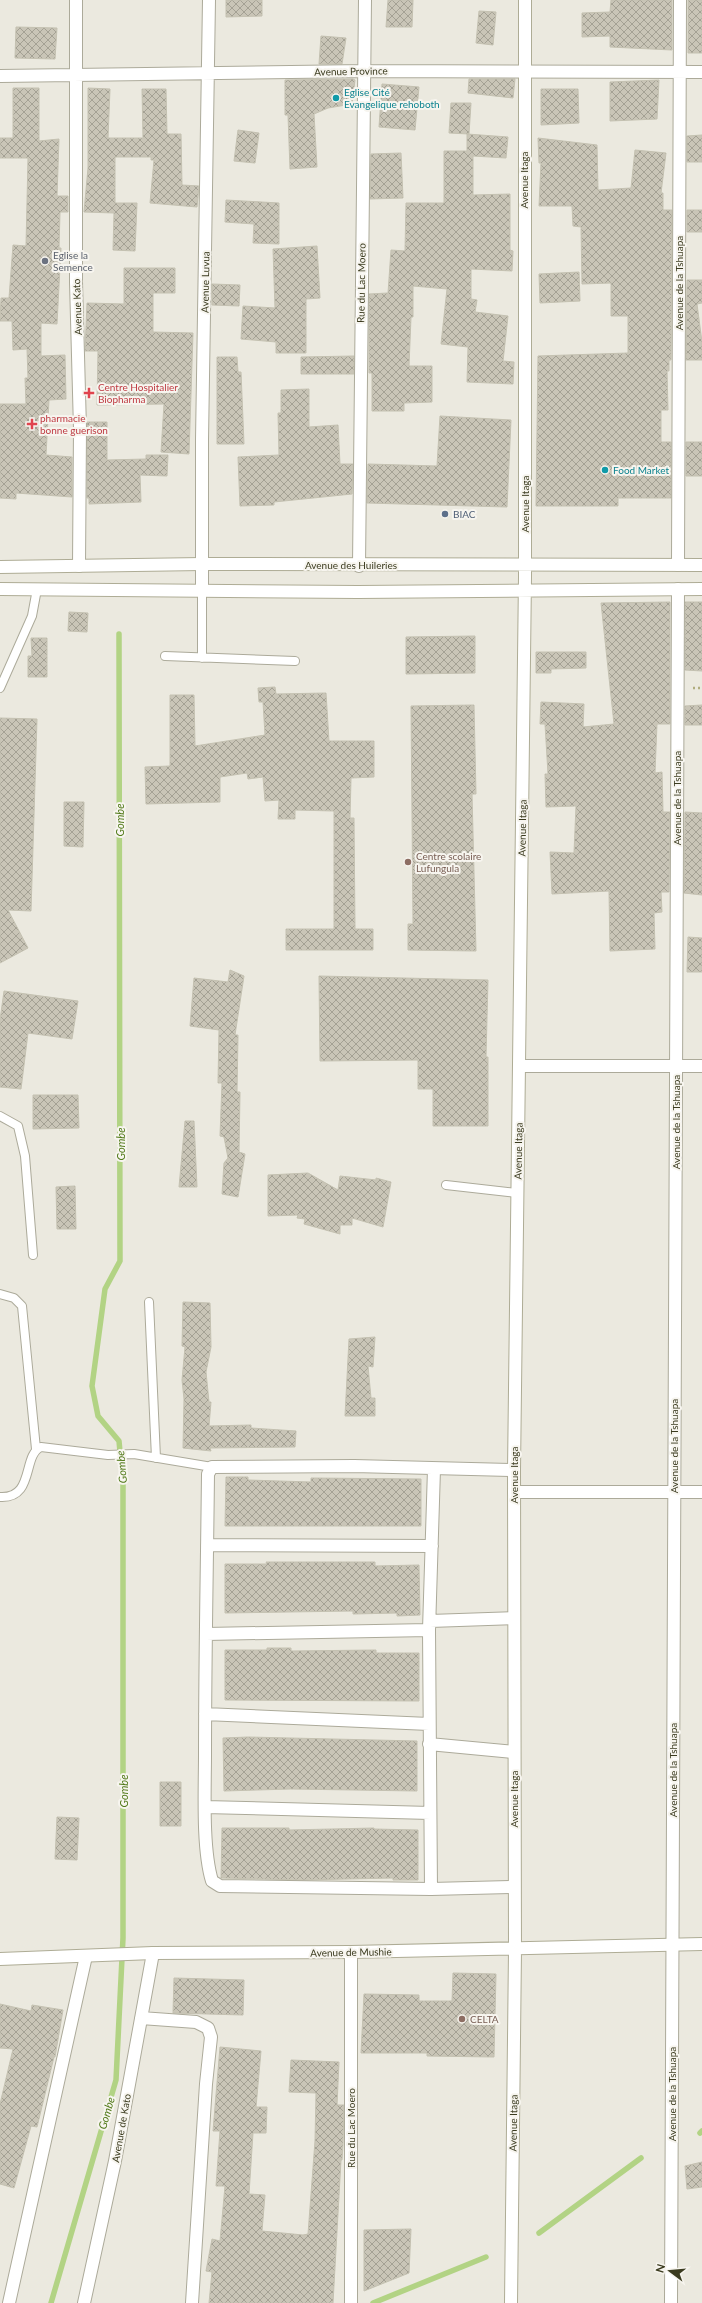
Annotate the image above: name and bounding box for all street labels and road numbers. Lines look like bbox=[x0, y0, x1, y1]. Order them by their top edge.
street label: Avenue Province bbox=[314, 64, 388, 78]
street label: Avenue Itaga bbox=[518, 151, 530, 209]
street label: Avenue de la Tshuapa bbox=[673, 236, 685, 330]
street label: Rue du Lac Moero bbox=[354, 243, 368, 323]
street label: Avenue Luvua bbox=[198, 251, 212, 313]
street label: Avenue Kato bbox=[70, 278, 84, 335]
street label: Avenue Itaga bbox=[519, 475, 531, 533]
street label: Avenue des Huileries bbox=[305, 559, 397, 571]
street label: Avenue de la Tshuapa bbox=[671, 751, 683, 845]
street label: Avenue Itaga bbox=[516, 799, 528, 857]
street label: Avenue de la Tshuapa bbox=[670, 1075, 682, 1169]
street label: Avenue Itaga bbox=[512, 1122, 524, 1180]
street label: Avenue de la Tshuapa bbox=[668, 1399, 680, 1493]
street label: Avenue Itaga bbox=[508, 1446, 520, 1504]
street label: Avenue de la Tshuapa bbox=[667, 1723, 679, 1817]
street label: Avenue Itaga bbox=[508, 1770, 520, 1828]
street label: Avenue de Mushie bbox=[310, 1945, 392, 1959]
street label: Avenue de la Tshuapa bbox=[666, 2047, 678, 2141]
street label: Rue du Lac Moero bbox=[345, 2088, 357, 2168]
street label: Avenue de Kato bbox=[109, 2092, 133, 2163]
street label: Avenue Itaga bbox=[507, 2094, 519, 2152]

